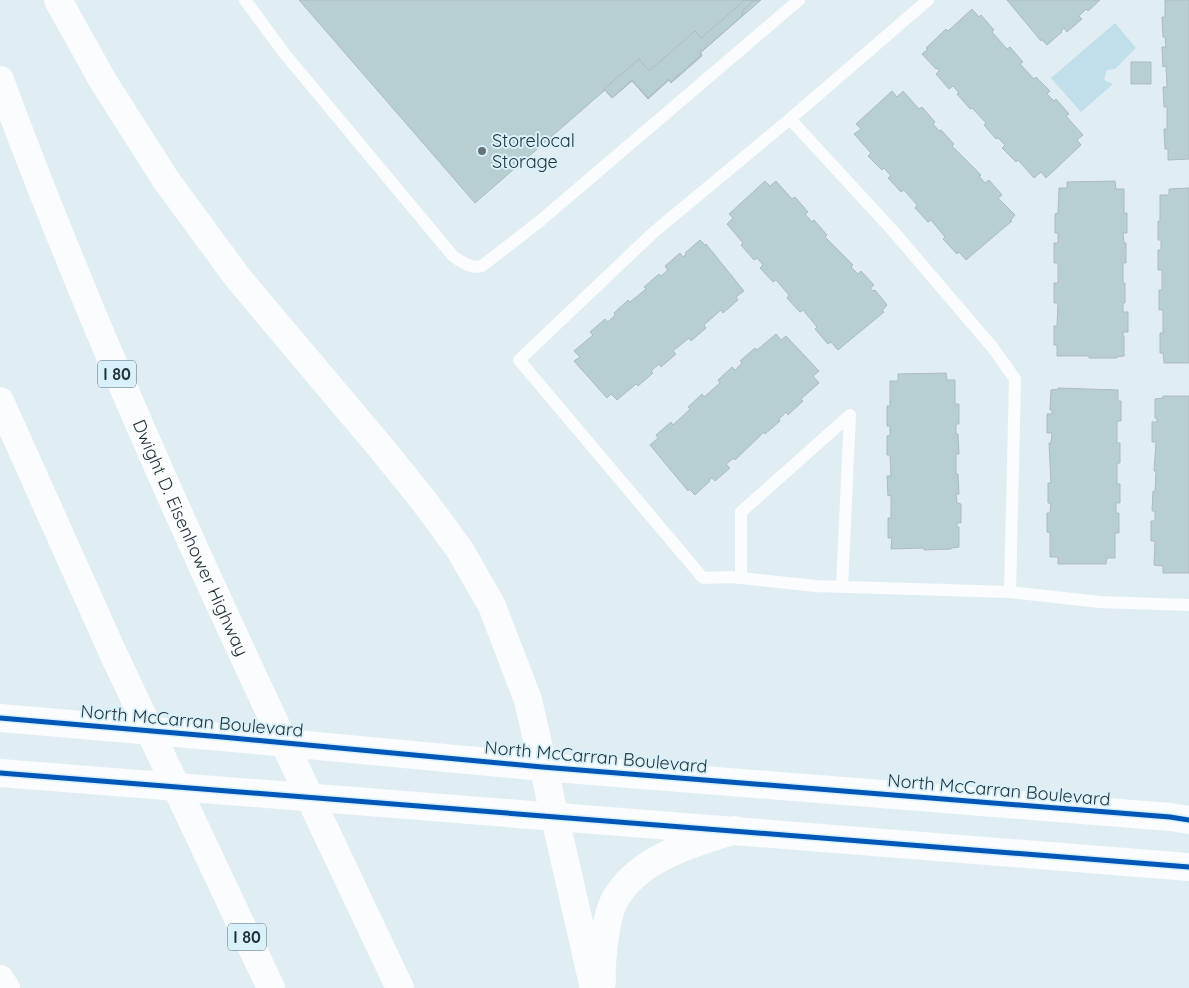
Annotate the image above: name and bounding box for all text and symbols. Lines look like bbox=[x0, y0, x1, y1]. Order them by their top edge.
place label: Storelocal Storage bbox=[492, 129, 575, 173]
marker: Storelocal Storage bbox=[476, 145, 488, 157]
road number: I 80 bbox=[98, 360, 136, 388]
street label: Dwight D. Eisenhower Highway bbox=[128, 416, 254, 660]
street label: North McCarran Boulevard bbox=[80, 699, 304, 742]
street label: North McCarran Boulevard bbox=[484, 735, 708, 778]
street label: North McCarran Boulevard bbox=[887, 768, 1111, 811]
road number: I 80 bbox=[228, 924, 266, 950]

